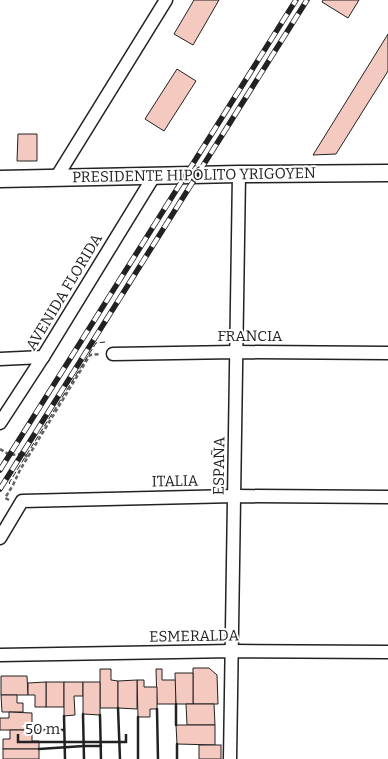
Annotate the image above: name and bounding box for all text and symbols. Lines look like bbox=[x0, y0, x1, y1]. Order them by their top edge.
street label: PRESIDENTE HIPÓLITO YRIGOYEN bbox=[72, 164, 316, 186]
street label: AVENIDA FLORIDA bbox=[22, 230, 106, 354]
street label: FRANCIA bbox=[218, 327, 283, 345]
street label: ESPAÑA bbox=[209, 436, 229, 495]
street label: ITALIA bbox=[152, 472, 199, 490]
street label: ESMERALDA bbox=[149, 626, 239, 646]
scale bar bbox=[18, 712, 125, 744]
text: 50 m bbox=[25, 720, 61, 738]

